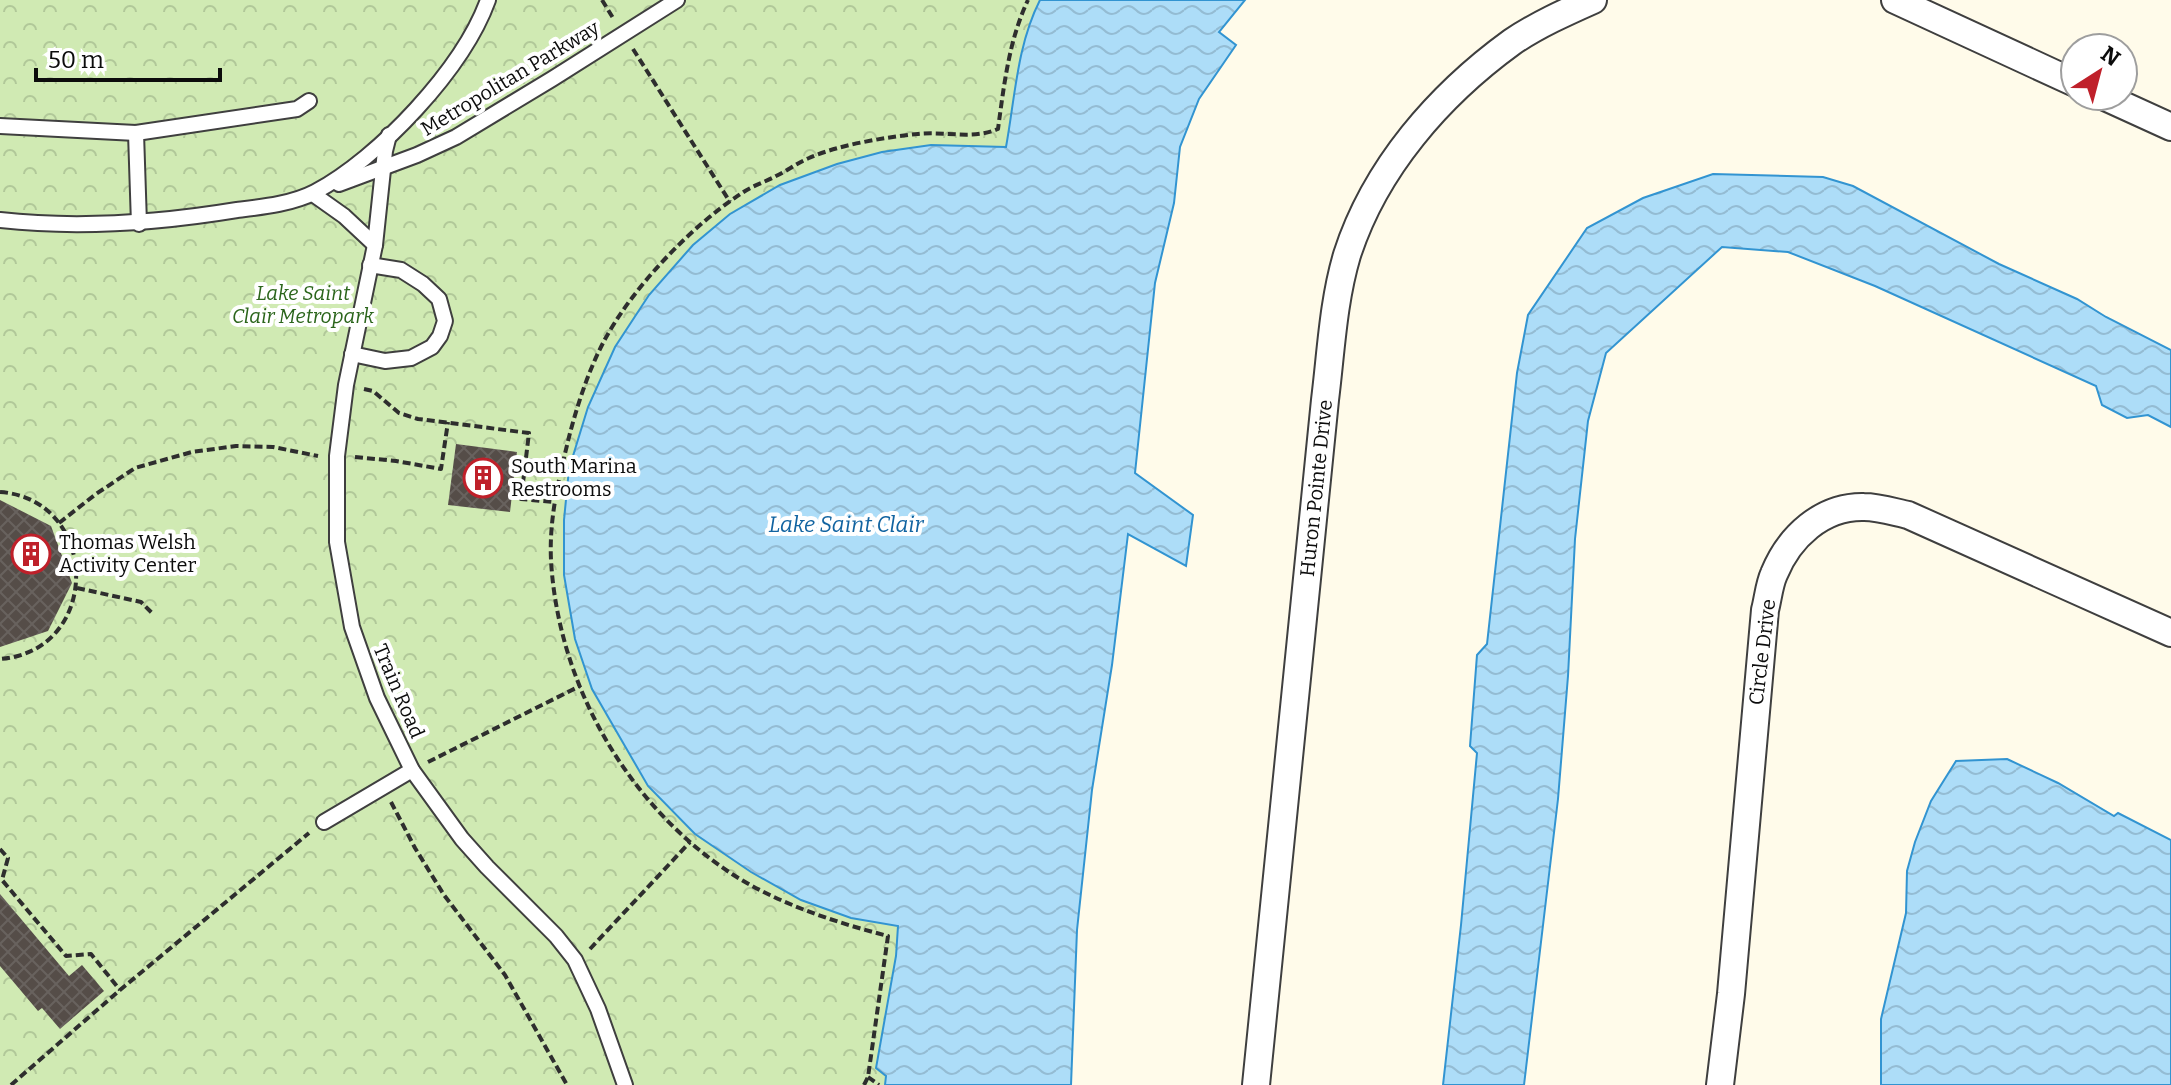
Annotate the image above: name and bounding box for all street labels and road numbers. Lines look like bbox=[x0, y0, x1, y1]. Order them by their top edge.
street label: Metropolitan Parkway bbox=[416, 15, 604, 141]
street label: Huron Pointe Drive bbox=[1295, 398, 1337, 578]
street label: Circle Drive bbox=[1744, 598, 1780, 706]
street label: Train Road bbox=[368, 640, 430, 742]

